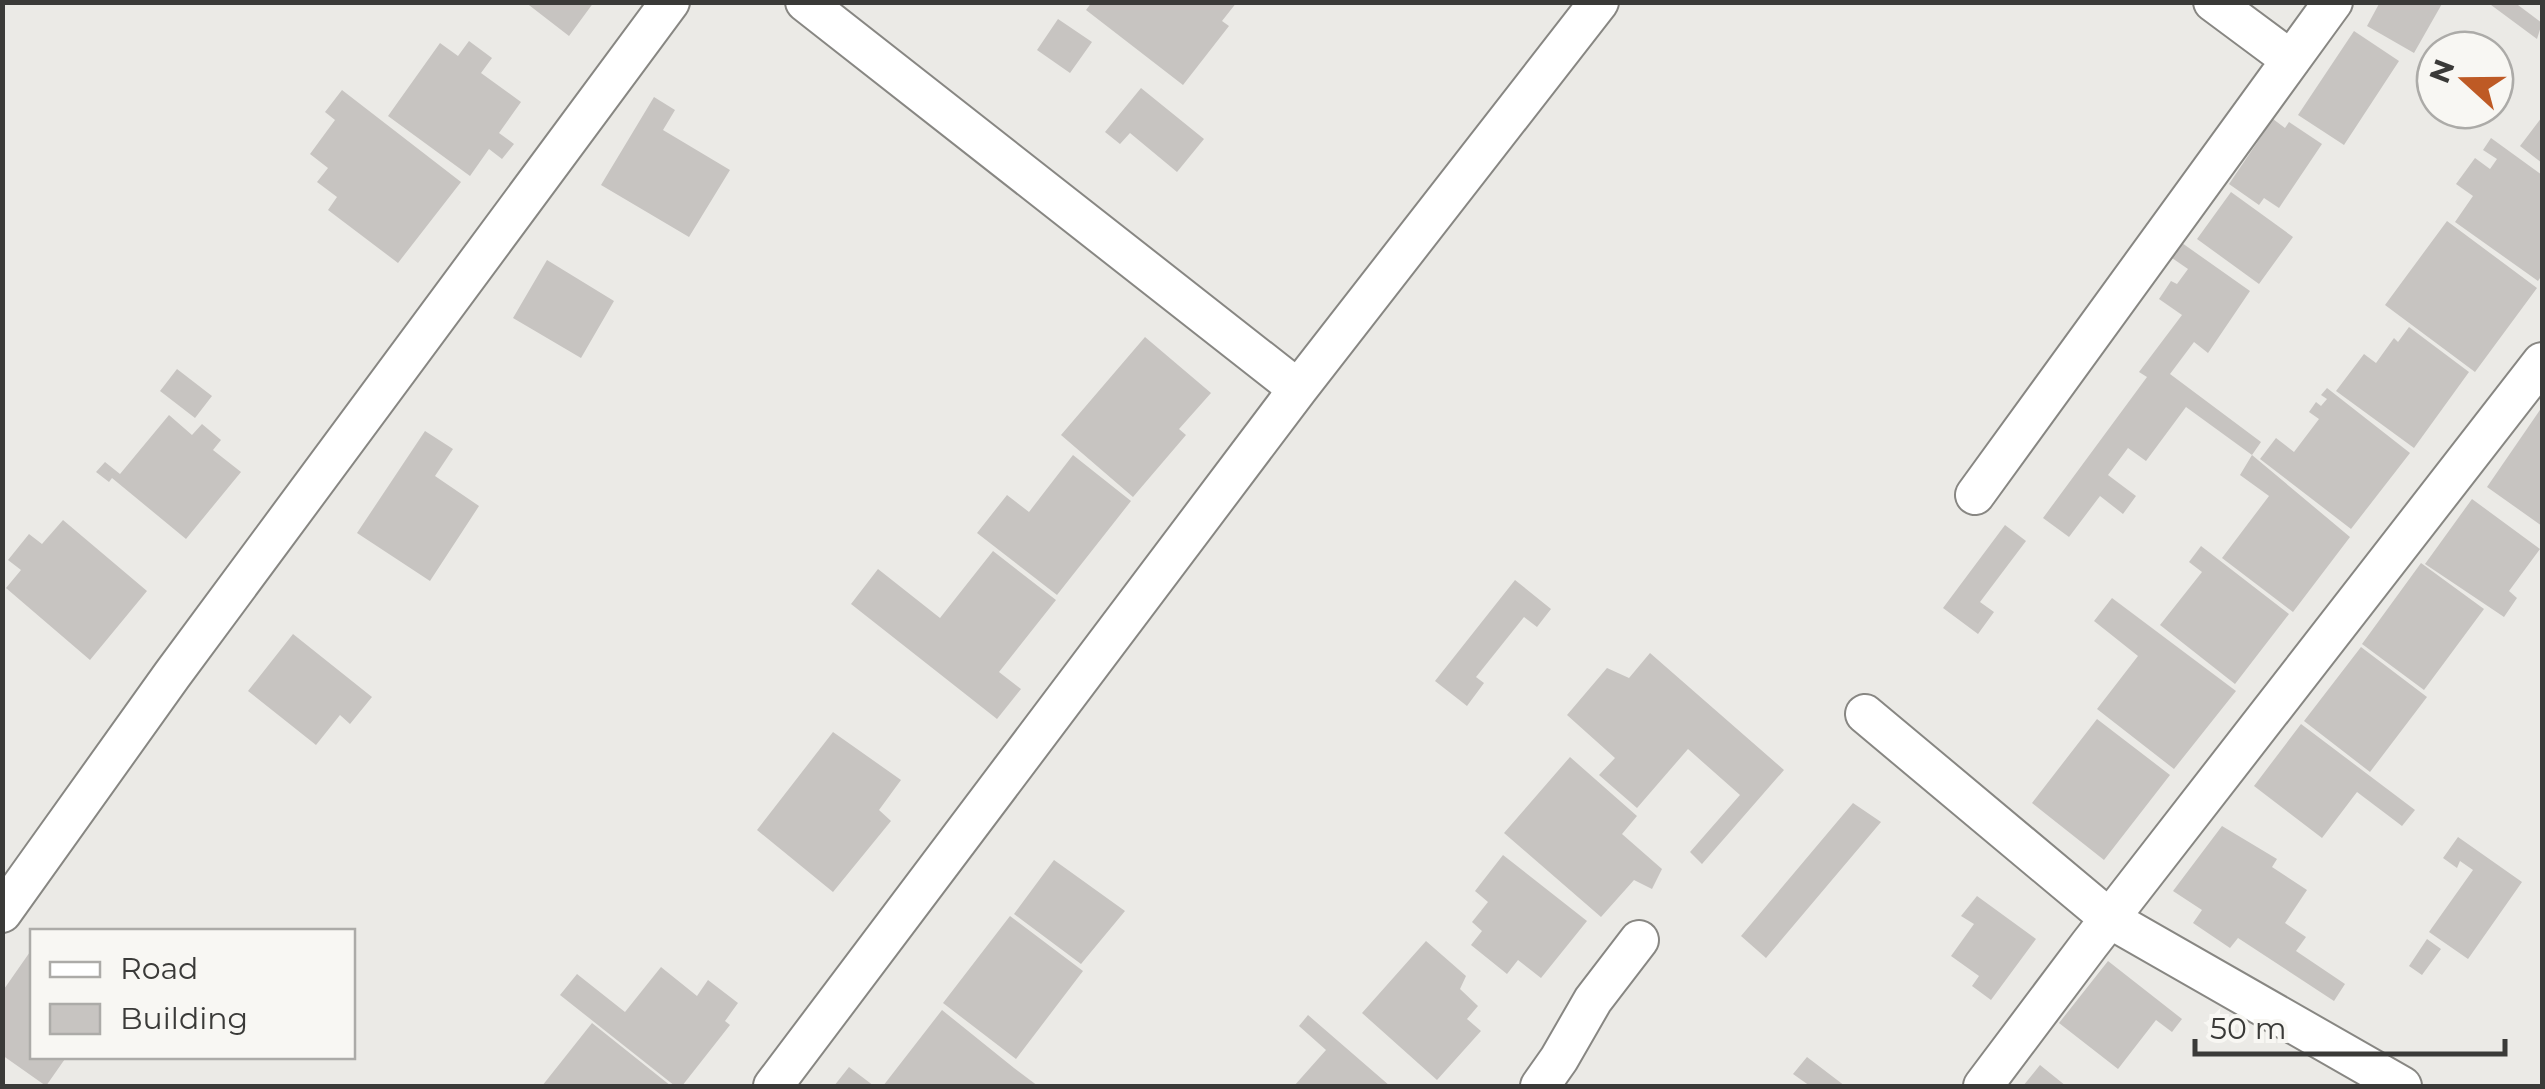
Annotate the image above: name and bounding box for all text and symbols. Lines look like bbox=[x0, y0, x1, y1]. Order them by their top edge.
north arrow bbox=[2415, 30, 2515, 130]
text: N bbox=[2422, 54, 2462, 88]
legend bbox=[30, 929, 355, 1059]
text: Road bbox=[120, 950, 198, 987]
scale bar bbox=[2195, 994, 2505, 1056]
text: Building bbox=[120, 1000, 248, 1037]
text: 50 m bbox=[2210, 1010, 2287, 1047]

